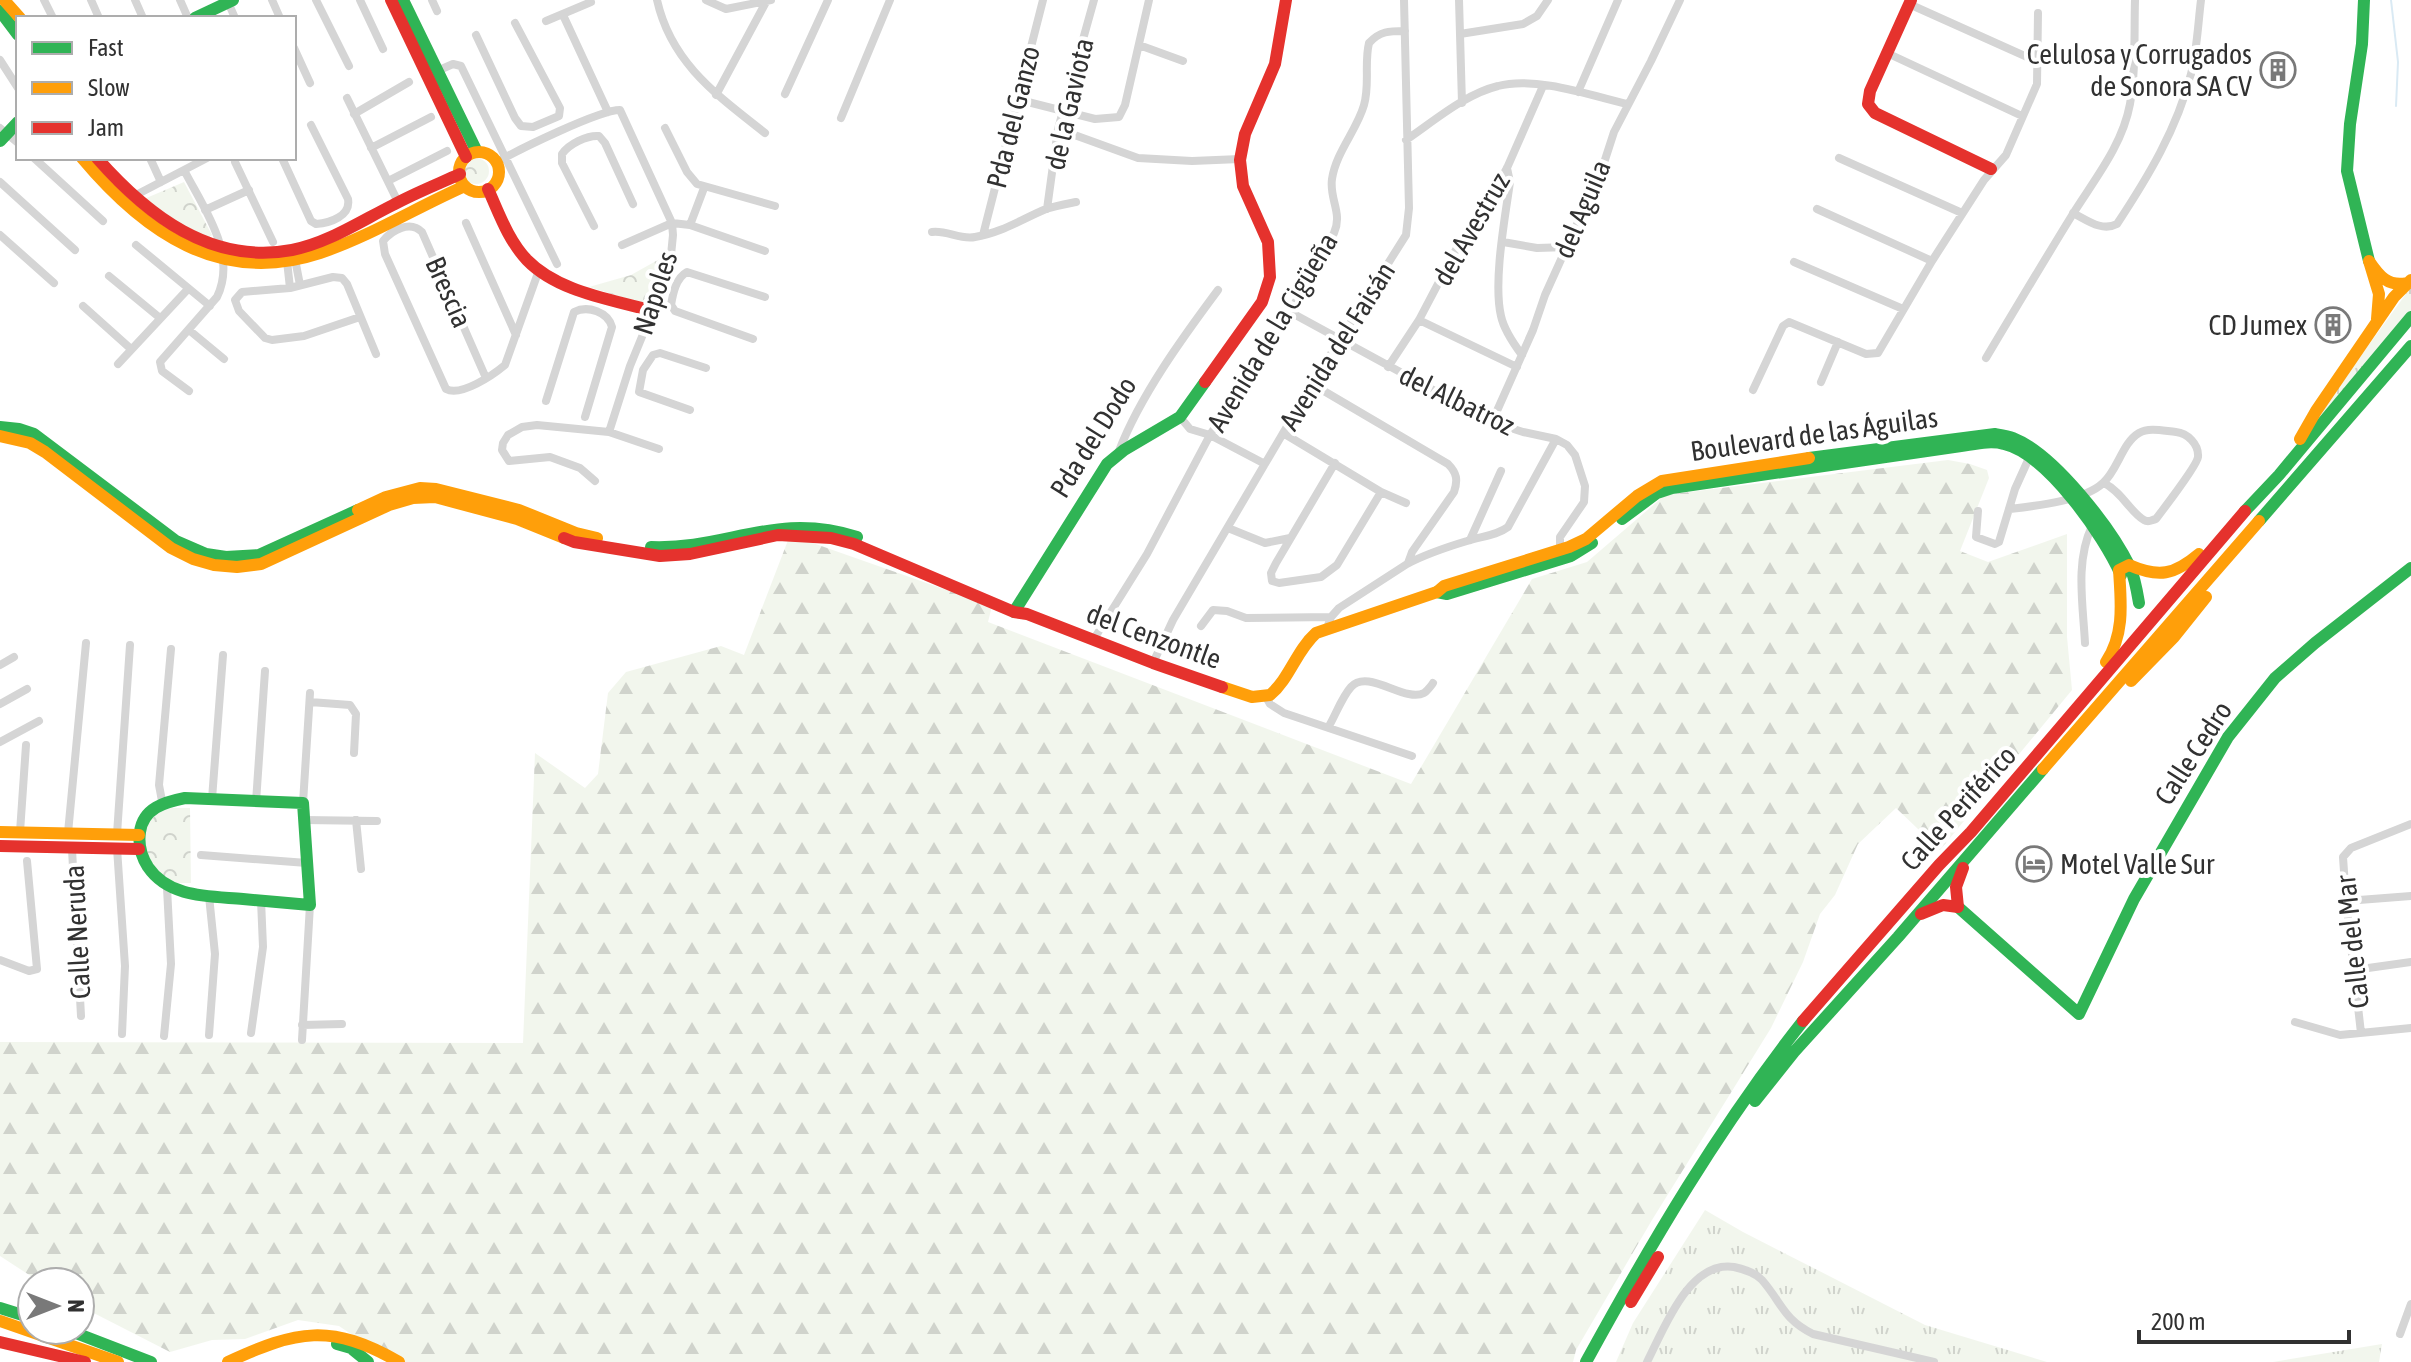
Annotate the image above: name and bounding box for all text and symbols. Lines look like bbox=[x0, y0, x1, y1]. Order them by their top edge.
legend bbox=[16, 16, 296, 160]
text: Fast bbox=[88, 34, 124, 61]
street label: de la Gaviota bbox=[1038, 35, 1100, 173]
place label: Celulosa y Corrugados de Sonora SA CV bbox=[2027, 38, 2252, 102]
street label: Pda del Ganzo bbox=[980, 43, 1046, 191]
building icon: Celulosa y Corrugados de Sonora SA CV bbox=[2259, 51, 2297, 89]
text: Slow bbox=[88, 74, 130, 101]
text: Jam bbox=[88, 114, 124, 141]
street label: del Aguila bbox=[1547, 155, 1617, 263]
street label: del Avestruz bbox=[1426, 167, 1516, 291]
street label: Avenida de la Cigüeña bbox=[1200, 227, 1344, 437]
street label: Napoles bbox=[627, 247, 683, 339]
street label: Brescia bbox=[419, 252, 479, 332]
street label: Avenida del Faisán bbox=[1273, 256, 1401, 436]
building icon: CD Jumex bbox=[2314, 306, 2352, 344]
place label: CD Jumex bbox=[2208, 309, 2307, 341]
street label: del Albatroz bbox=[1394, 358, 1520, 442]
street label: Pda del Dodo bbox=[1043, 371, 1143, 503]
street label: Boulevard de las Águilas bbox=[1688, 401, 1940, 467]
street label: del Cenzontle bbox=[1082, 597, 1226, 675]
street label: Calle Cedro bbox=[2148, 695, 2238, 811]
street label: Calle Periférico bbox=[1894, 739, 2022, 877]
hotel icon: Motel Valle Sur bbox=[2015, 845, 2053, 883]
place label: Motel Valle Sur bbox=[2060, 848, 2215, 880]
street label: Calle Neruda bbox=[58, 864, 96, 1000]
street label: Calle del Mar bbox=[2329, 873, 2375, 1010]
north arrow bbox=[16, 1266, 96, 1346]
scale bar bbox=[2139, 1294, 2349, 1344]
text: N bbox=[63, 1300, 89, 1312]
text: 200 m bbox=[2151, 1308, 2205, 1335]

